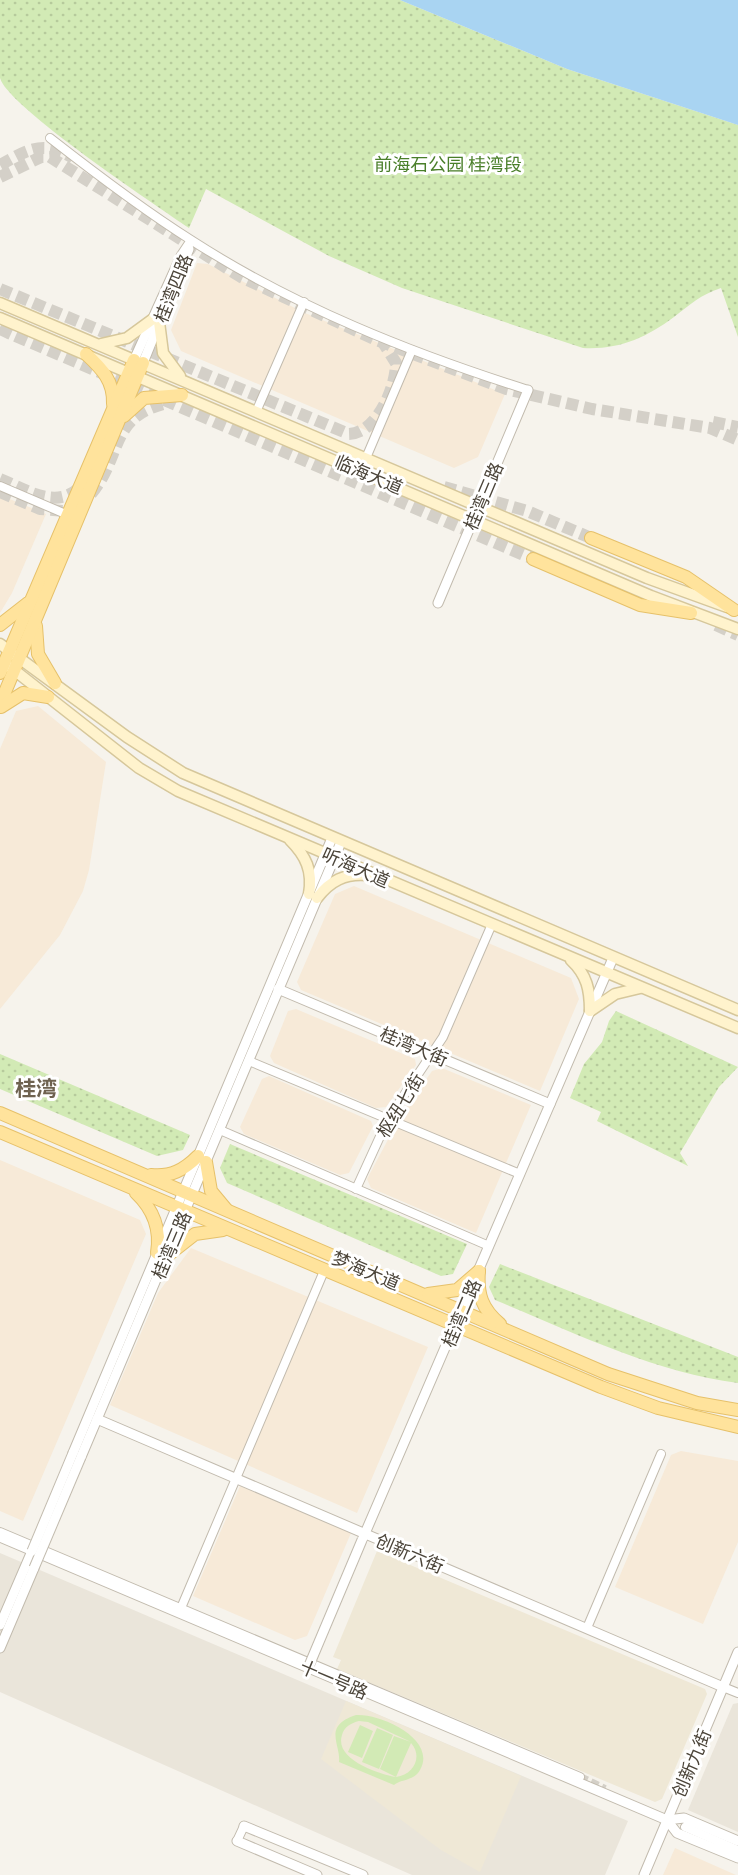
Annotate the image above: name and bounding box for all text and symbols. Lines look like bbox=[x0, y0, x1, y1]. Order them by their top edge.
park label: 前海石公园 桂湾段 bbox=[374, 153, 522, 175]
street label: 桂湾四路 bbox=[149, 251, 197, 325]
street label: 临海大道 bbox=[332, 450, 406, 498]
street label: 桂湾三路 bbox=[459, 459, 507, 533]
street label: 听海大道 bbox=[319, 842, 393, 892]
street label: 桂湾大街 bbox=[377, 1022, 451, 1070]
street label: 枢纽七街 bbox=[372, 1069, 428, 1141]
district label: 桂湾 bbox=[15, 1075, 57, 1100]
street label: 桂湾三路 bbox=[147, 1208, 195, 1282]
street label: 梦海大道 bbox=[329, 1246, 403, 1294]
street label: 桂湾二路 bbox=[437, 1276, 485, 1350]
street label: 创新六街 bbox=[373, 1529, 447, 1577]
street label: 十一号路 bbox=[297, 1655, 371, 1703]
street label: 创新九街 bbox=[667, 1726, 715, 1800]

